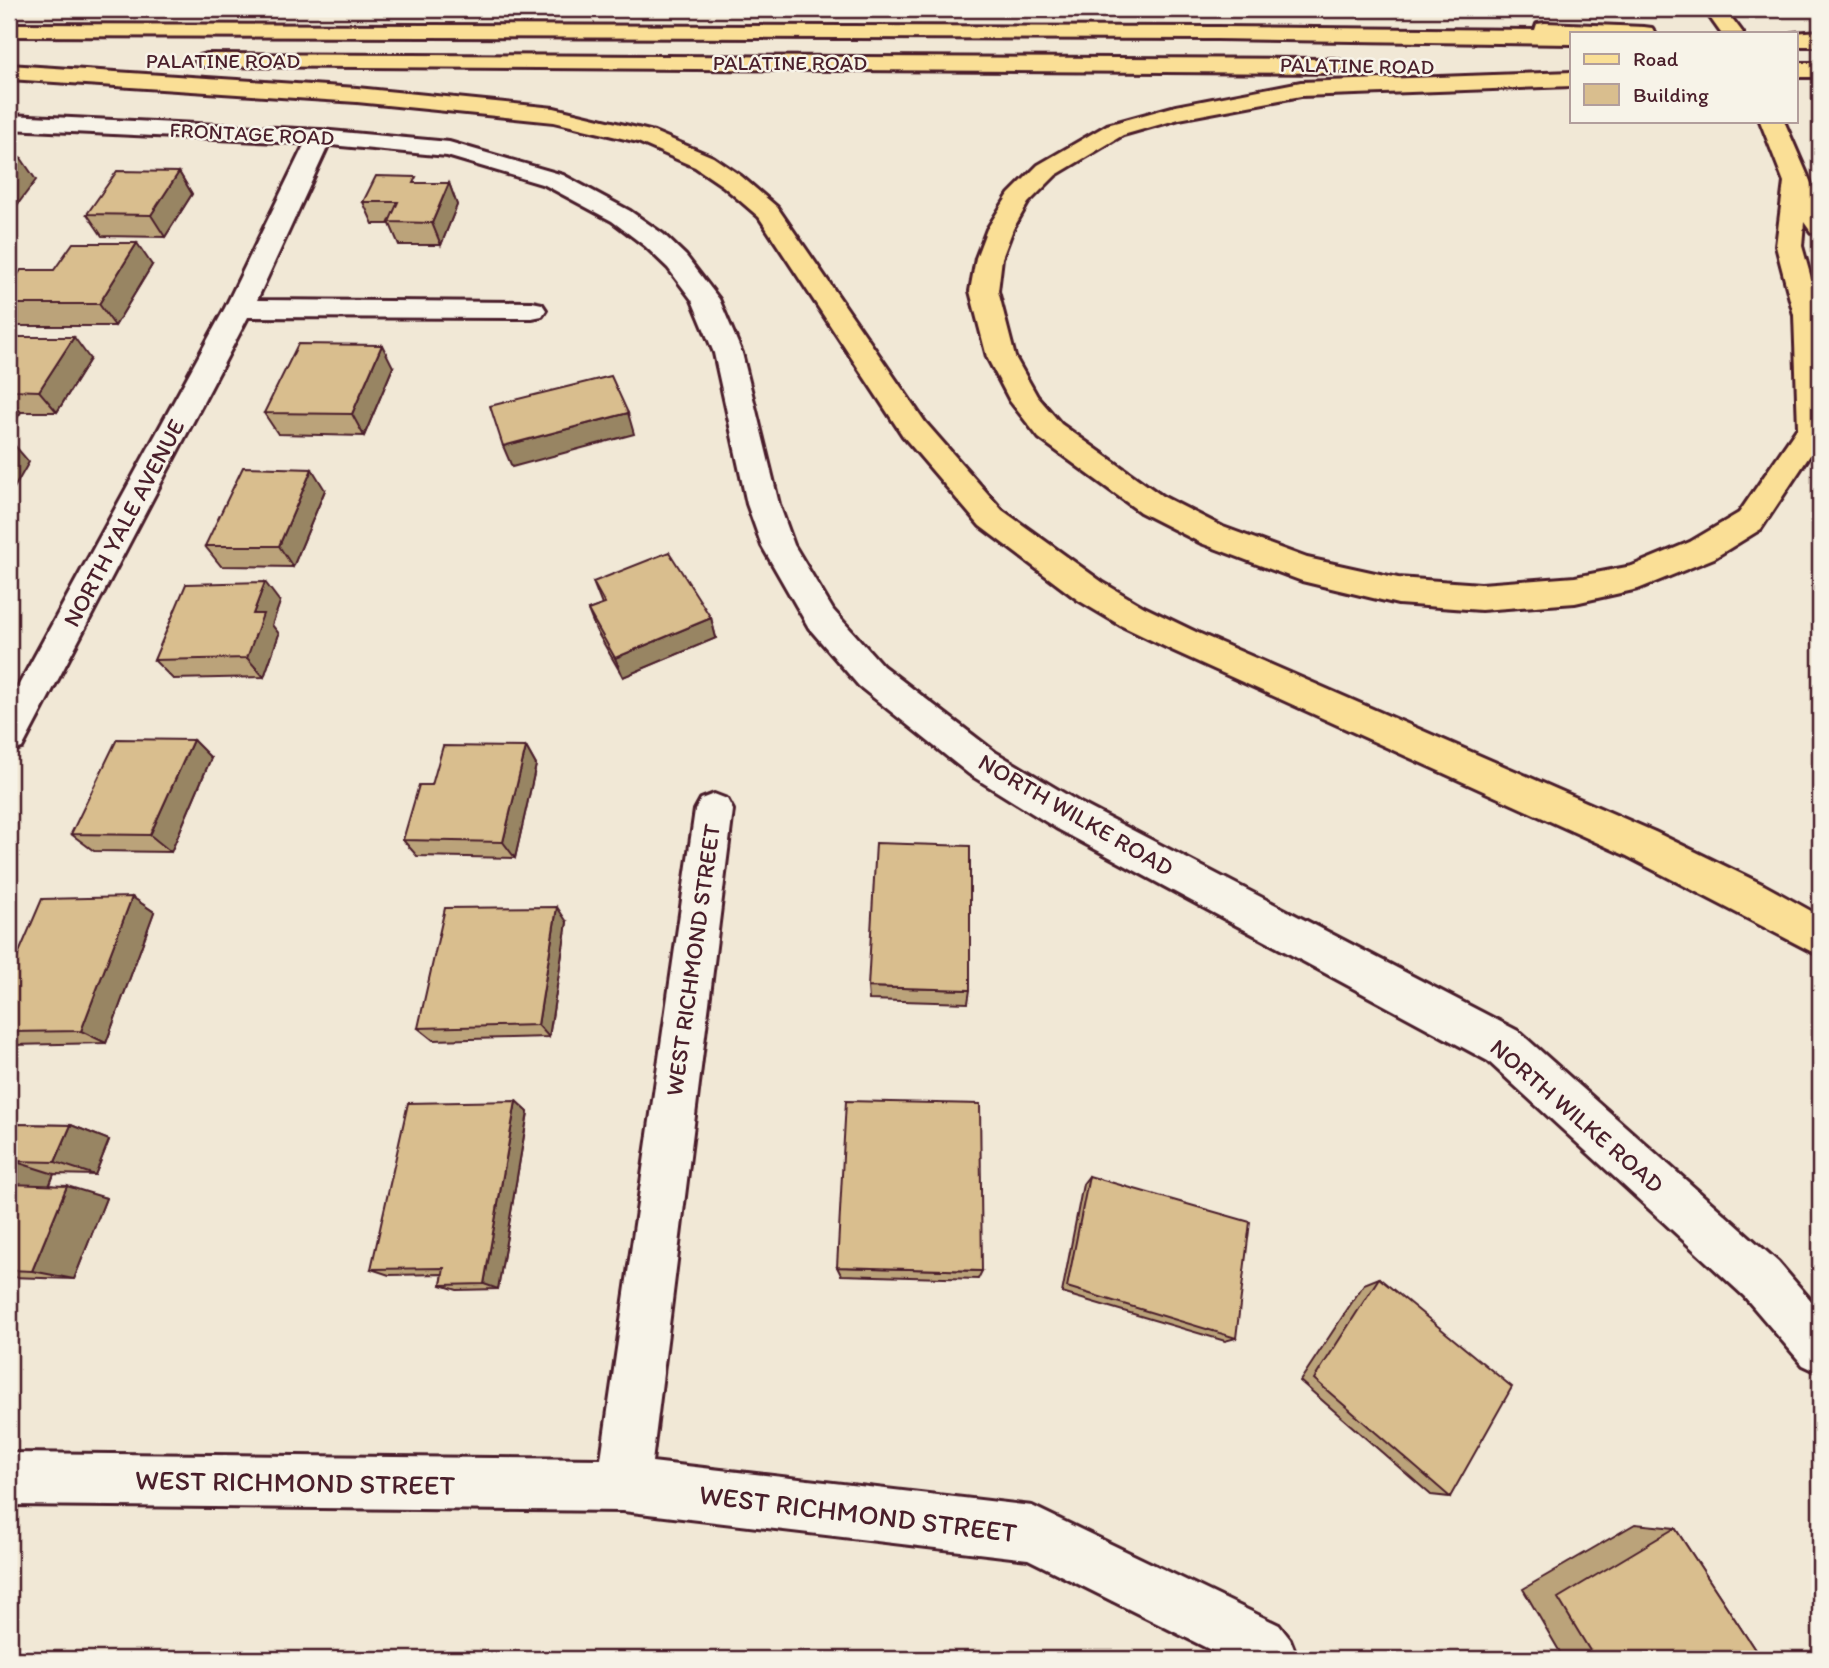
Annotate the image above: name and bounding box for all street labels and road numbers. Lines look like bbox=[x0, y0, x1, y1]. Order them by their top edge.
street label: PALATINE ROAD bbox=[146, 48, 300, 73]
street label: PALATINE ROAD bbox=[713, 50, 867, 75]
street label: PALATINE ROAD bbox=[1280, 52, 1435, 79]
street label: FRONTAGE ROAD bbox=[169, 117, 335, 150]
street label: NORTH YALE AVENUE bbox=[56, 414, 191, 632]
street label: NORTH WILKE ROAD bbox=[974, 747, 1179, 882]
street label: WEST RICHMOND STREET bbox=[659, 822, 726, 1098]
street label: NORTH WILKE ROAD bbox=[1485, 1032, 1670, 1199]
street label: WEST RICHMOND STREET bbox=[135, 1462, 456, 1502]
street label: WEST RICHMOND STREET bbox=[697, 1477, 1019, 1549]

